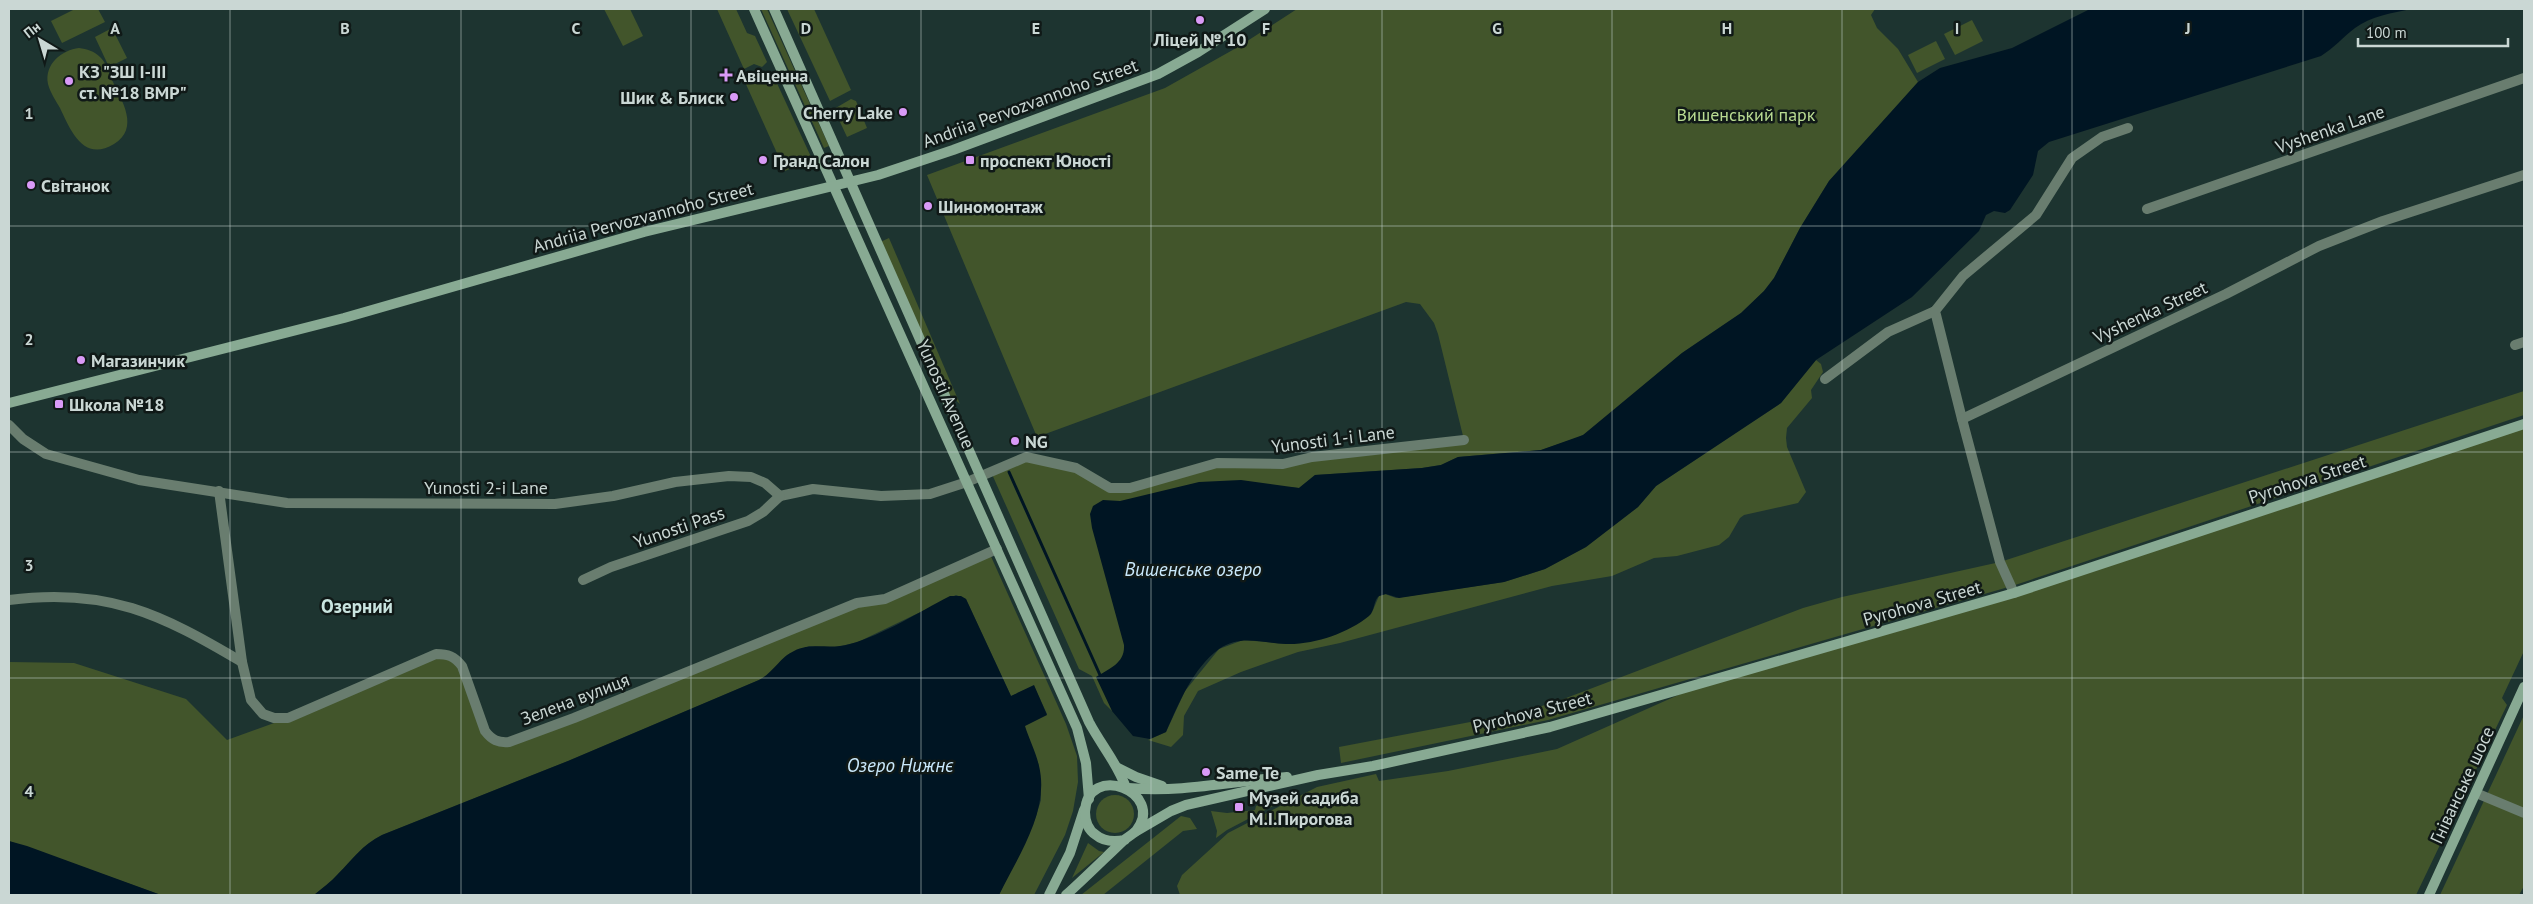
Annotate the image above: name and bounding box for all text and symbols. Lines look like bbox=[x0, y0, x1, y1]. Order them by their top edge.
marker: Ліцей № 10 bbox=[1194, 14, 1206, 26]
north arrow bbox=[15, 15, 65, 65]
scale bar bbox=[2358, 15, 2508, 47]
text: Пн bbox=[20, 18, 44, 42]
text: A bbox=[110, 18, 120, 38]
text: B bbox=[340, 18, 350, 38]
text: C bbox=[572, 18, 581, 38]
text: D bbox=[801, 18, 811, 38]
text: E bbox=[1032, 18, 1040, 38]
text: F bbox=[1262, 18, 1270, 38]
text: G bbox=[1492, 18, 1502, 38]
text: H bbox=[1722, 18, 1732, 38]
text: I bbox=[1955, 18, 1959, 38]
text: J bbox=[2184, 18, 2191, 38]
text: 100 m bbox=[2366, 23, 2407, 42]
place label: Ліцей № 10 bbox=[1152, 28, 1247, 51]
street label: Andriia Pervozvannoho Street bbox=[919, 53, 1141, 153]
place label: КЗ "ЗШ І-ІІІ ст. №18 ВМР" bbox=[79, 60, 187, 104]
place label: Авіценна bbox=[736, 64, 808, 87]
marker: Авіценна bbox=[720, 69, 732, 81]
marker: КЗ "ЗШ І-ІІІ ст. №18 ВМР" bbox=[63, 75, 75, 87]
place label: Шик & Блиск bbox=[620, 86, 724, 109]
marker: Шик & Блиск bbox=[728, 91, 740, 103]
street label: Vyshenka Lane bbox=[2271, 100, 2388, 159]
place label: Cherry Lake bbox=[803, 101, 893, 124]
text: 1 bbox=[24, 103, 34, 123]
park label: Вишенський парк bbox=[1677, 103, 1816, 126]
marker: Cherry Lake bbox=[897, 106, 909, 118]
place label: Гранд Салон bbox=[773, 149, 870, 172]
place label: проспект Юності bbox=[980, 149, 1111, 172]
marker: Гранд Салон bbox=[757, 154, 769, 166]
marker: проспект Юності bbox=[964, 154, 976, 166]
place label: Світанок bbox=[41, 174, 110, 197]
street label: Andriia Pervozvannoho Street bbox=[530, 176, 756, 258]
marker: Світанок bbox=[25, 179, 37, 191]
place label: Шиномонтаж bbox=[938, 195, 1043, 218]
marker: Шиномонтаж bbox=[922, 200, 934, 212]
street label: Vyshenka Street bbox=[2089, 276, 2211, 349]
text: 2 bbox=[24, 329, 34, 349]
street label: Yunosti Avenue bbox=[912, 336, 980, 452]
place label: Магазинчик bbox=[91, 349, 185, 372]
marker: Магазинчик bbox=[75, 354, 87, 366]
place label: Школа №18 bbox=[69, 393, 164, 416]
marker: Школа №18 bbox=[53, 398, 65, 410]
street label: Yunosti 1-i Lane bbox=[1270, 420, 1396, 458]
place label: NG bbox=[1025, 430, 1048, 453]
marker: NG bbox=[1009, 435, 1021, 447]
street label: Pyrohova Street bbox=[2245, 449, 2369, 509]
street label: Yunosti 2-i Lane bbox=[424, 476, 548, 499]
street label: Yunosti Pass bbox=[630, 501, 728, 553]
text: 3 bbox=[24, 555, 34, 575]
water label: Вишенське озеро bbox=[1124, 557, 1262, 581]
street label: Pyrohova Street bbox=[1860, 575, 1984, 631]
district label: Озерний bbox=[321, 594, 393, 618]
street label: Зелена вулиця bbox=[517, 668, 633, 730]
street label: Pyrohova Street bbox=[1470, 686, 1594, 738]
street label: Гніванське шосе bbox=[2425, 723, 2499, 847]
water label: Озеро Нижнє bbox=[847, 753, 954, 777]
place label: Same Te bbox=[1216, 761, 1279, 784]
marker: Same Te bbox=[1200, 766, 1212, 778]
text: 4 bbox=[24, 781, 34, 801]
place label: Музей садиба М.І.Пирогова bbox=[1249, 786, 1359, 830]
marker: Музей садиба М.І.Пирогова bbox=[1233, 801, 1245, 813]

